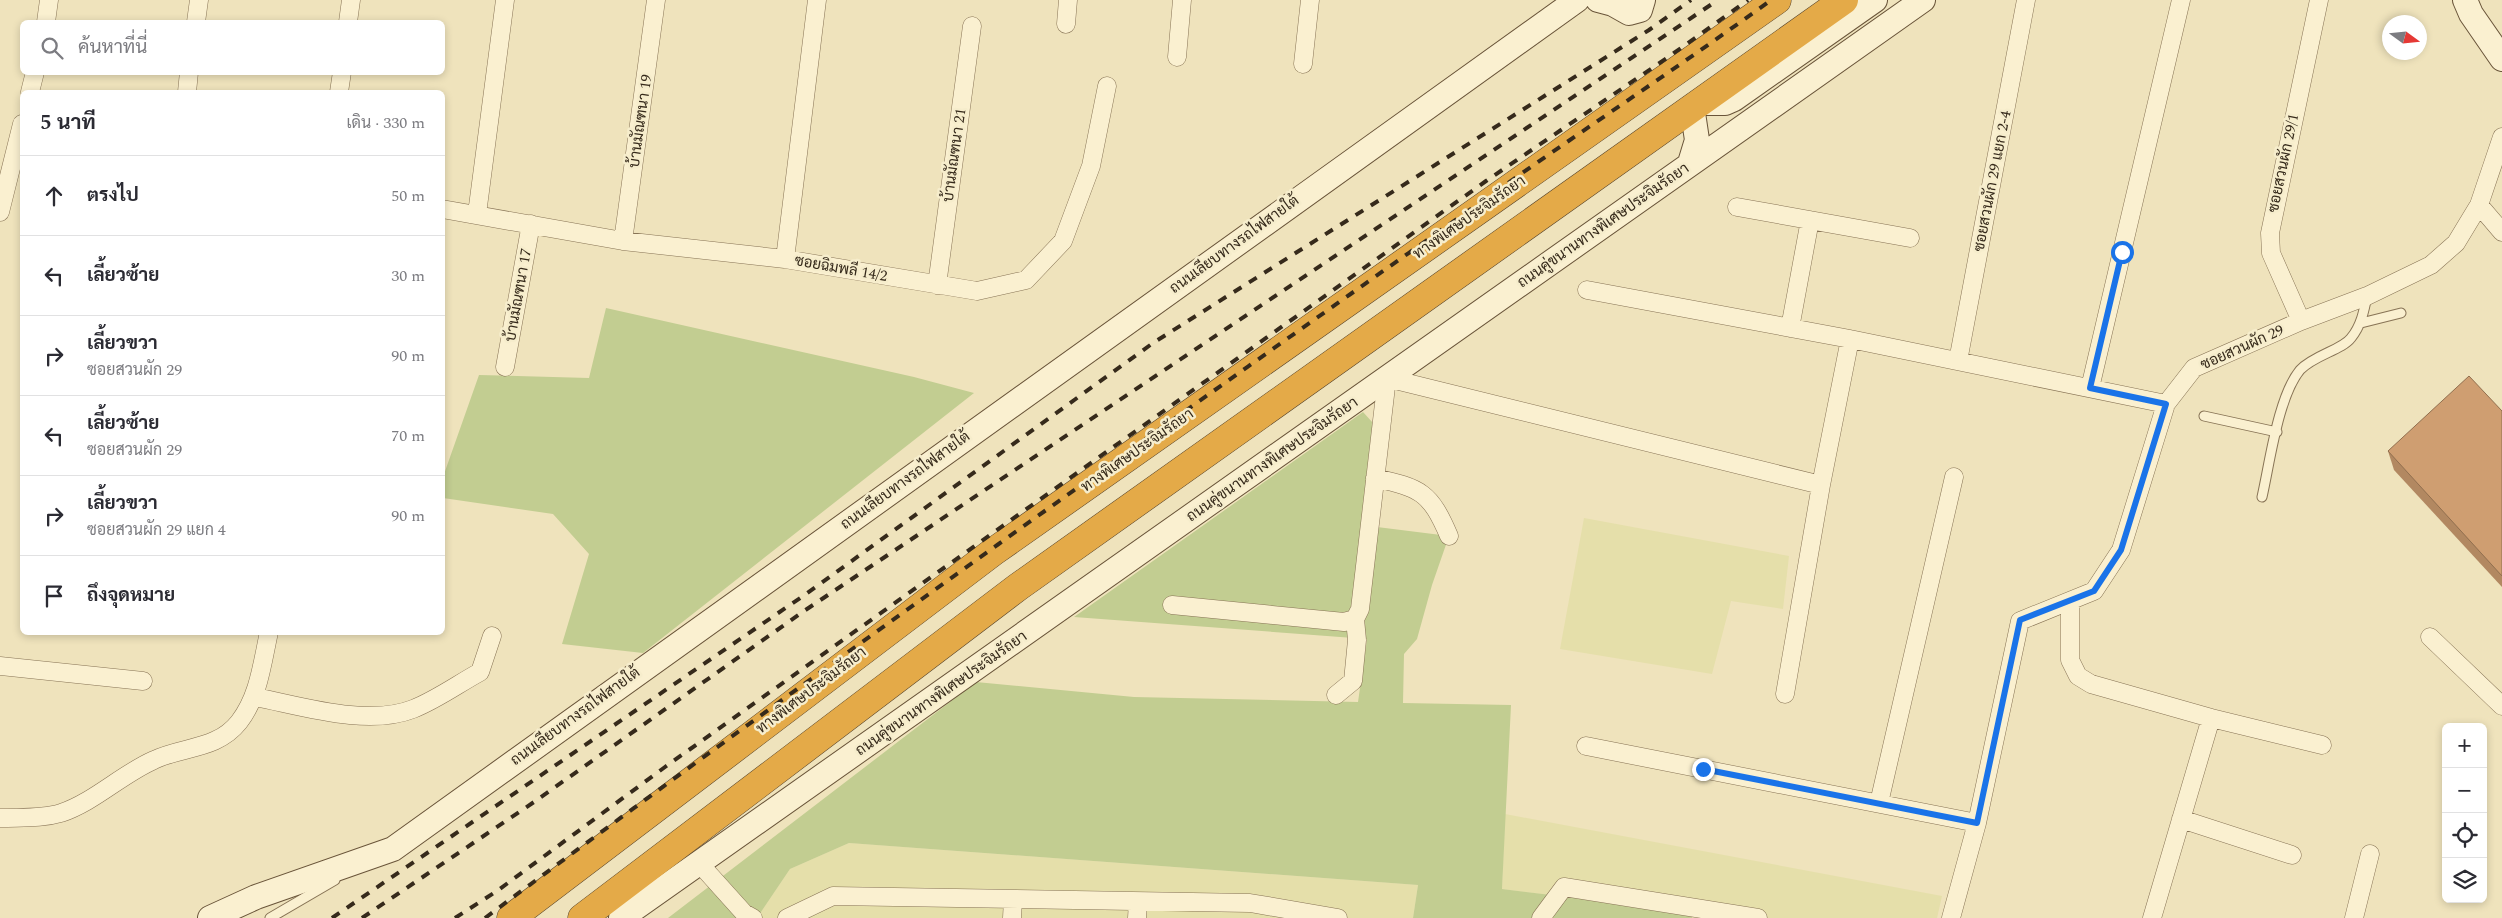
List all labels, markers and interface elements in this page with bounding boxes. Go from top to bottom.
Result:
north arrow [2382,15,2427,60]
search box [20,20,445,75]
text: ค้นหาที่นี่ [78,33,147,62]
icon: search [38,34,66,62]
street label: บ้านมัณฑนา 19 [623,73,658,169]
text: 5 นาที [40,107,96,139]
street label: บ้านมัณฑนา 21 [937,107,972,203]
street label: ซอยสวนผัก 29 แยก 2-4 [1968,108,2018,254]
text: เดิน · 330 m [347,111,425,135]
street label: ซอยสวนผัก 29/1 [2262,112,2305,215]
street label: ถนนคู่ขนานทางพิเศษประจิมรัถยา [1513,157,1694,294]
street label: ทางพิเศษประจิมรัถยา [1408,170,1530,265]
text: ตรงไป [87,181,139,210]
icon: ahead [40,182,68,210]
text: 50 m [391,184,425,208]
street label: ถนนเลียบทางรถไฟสายใต้ [1165,189,1305,299]
route start [2111,241,2134,264]
street label: บ้านมัณฑนา 17 [499,247,538,344]
street label: ซอยฉิมพลี 14/2 [793,249,889,288]
text: เลี้ยวซ้าย [87,261,159,290]
icon: left [40,262,68,290]
text: 30 m [391,264,425,288]
street label: ซอยสวนผัก 29 [2197,319,2288,376]
text: เลี้ยวขวา [87,329,158,358]
icon: right [40,342,68,370]
text: 90 m [391,344,425,368]
text: ซอยสวนผัก 29 [87,358,182,382]
street label: ถนนคู่ขนานทางพิเศษประจิมรัถยา [1182,391,1363,528]
street label: ทางพิเศษประจิมรัถยา [1076,403,1198,498]
text: เลี้ยวซ้าย [87,409,159,438]
icon: left [40,422,68,450]
text: 70 m [391,424,425,448]
street label: ถนนเลียบทางรถไฟสายใต้ [836,425,976,535]
text: ซอยสวนผัก 29 [87,438,182,462]
text: เลี้ยวขวา [87,489,158,518]
icon: right [40,502,68,530]
text: 90 m [391,504,425,528]
text: ซอยสวนผัก 29 แยก 4 [87,518,226,542]
text: ถึงจุดหมาย [87,581,175,610]
icon: arrive [40,582,68,610]
street label: ถนนคู่ขนานทางพิเศษประจิมรัถยา [851,625,1032,762]
street label: ทางพิเศษประจิมรัถยา [751,641,871,740]
street label: ถนนเลียบทางรถไฟสายใต้ [506,661,646,771]
map controls [2442,723,2487,903]
button: + [2442,723,2487,768]
route end [1692,758,1715,781]
button: − [2442,768,2487,813]
button: locate [2442,813,2487,858]
button: layers [2442,858,2487,903]

